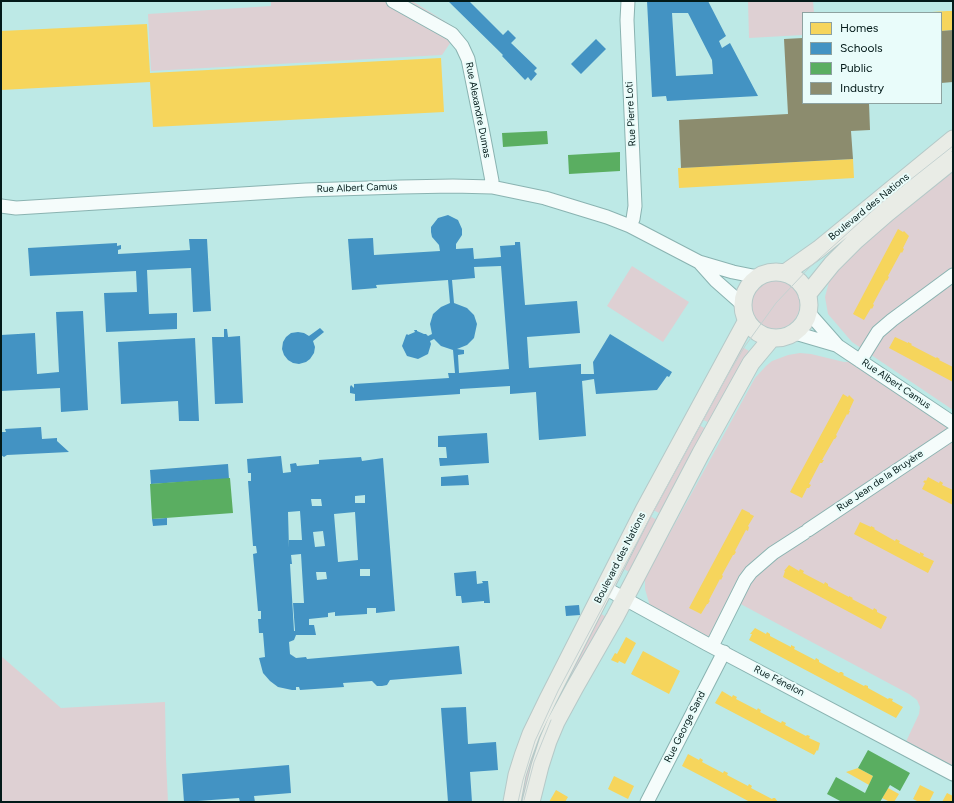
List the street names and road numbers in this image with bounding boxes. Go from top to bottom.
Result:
street label: Rue Alexandre Dumas [463,61,493,159]
street label: Rue Pierre Loti [623,81,639,147]
street label: Boulevard des Nations [826,171,912,243]
street label: Rue Albert Camus [316,181,398,195]
street label: Rue Albert Camus [859,356,933,412]
street label: Rue Jean de la Bruyère [835,448,925,514]
street label: Boulevard des Nations [592,511,648,605]
street label: Rue Fénelon [752,663,806,699]
street label: Rue George Sand [662,689,708,765]

